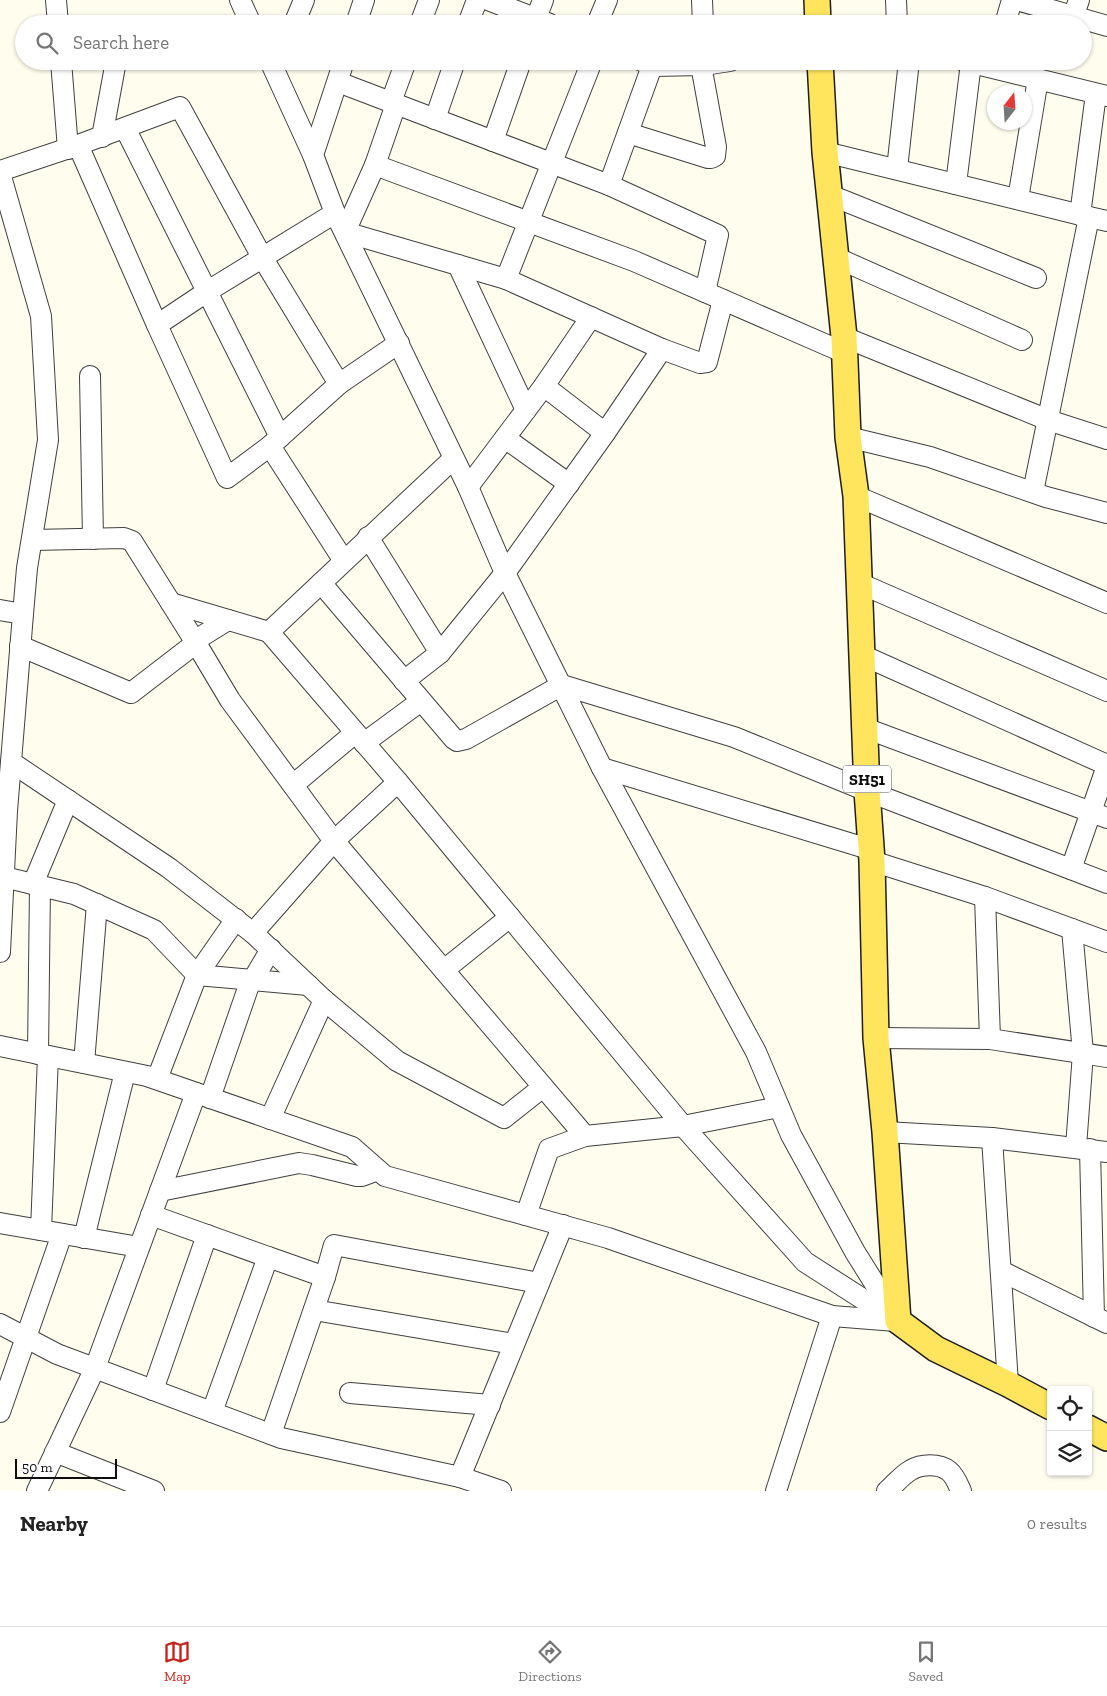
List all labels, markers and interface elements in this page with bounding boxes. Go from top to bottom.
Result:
search box [15,15,1092,70]
icon: search [33,29,61,57]
text: Search here [73,31,169,54]
north arrow [987,85,1032,130]
road number: SH51 [843,766,891,792]
map controls [1047,1386,1092,1476]
button: locate [1047,1386,1092,1431]
button: layers [1047,1431,1092,1476]
scale bar [15,1456,118,1479]
text: 50 m [22,1459,53,1476]
text: Nearby [20,1511,88,1536]
text: 0 results [1027,1514,1087,1533]
tab: Map [163,1638,191,1685]
tab: Directions [518,1638,582,1685]
tab: Saved [908,1638,944,1685]

